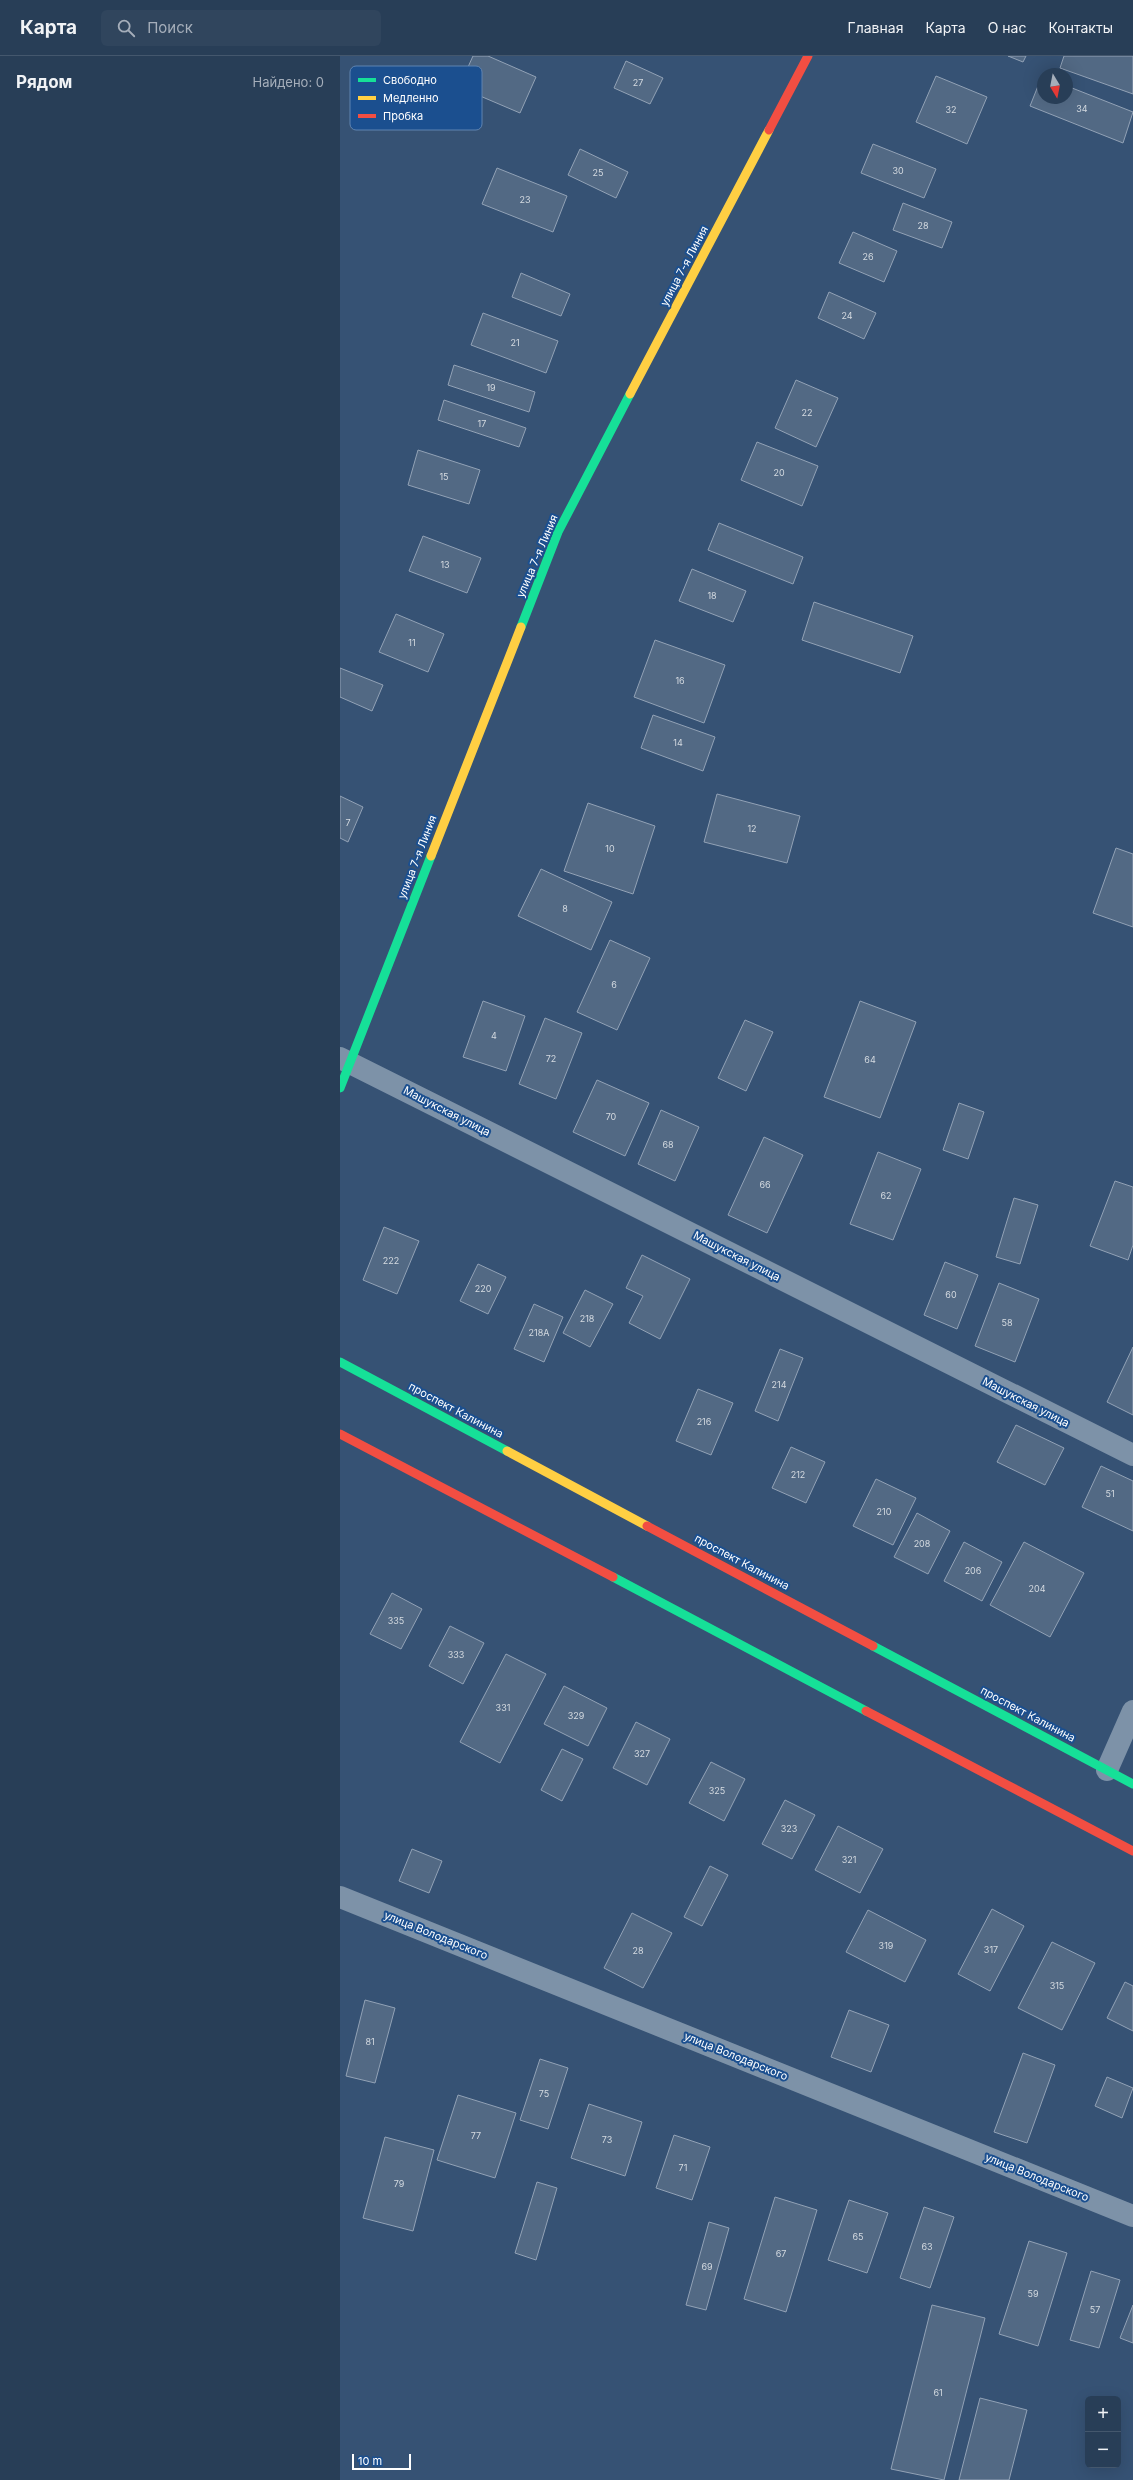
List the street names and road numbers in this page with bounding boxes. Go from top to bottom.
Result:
street label: улица 7-я Линия [657,224,711,308]
street label: улица 7-я Линия [513,512,561,600]
street label: улица 7-я Линия [395,813,439,901]
street label: Машукская улица [401,1083,493,1139]
street label: Машукская улица [691,1228,783,1284]
street label: Машукская улица [980,1374,1072,1430]
street label: проспект Калинина [406,1379,506,1441]
street label: проспект Калинина [692,1531,792,1593]
street label: проспект Калинина [978,1683,1078,1745]
street label: улица Володарского [382,1908,490,1962]
street label: улица Володарского [682,2029,790,2083]
street label: улица Володарского [983,2150,1091,2204]

